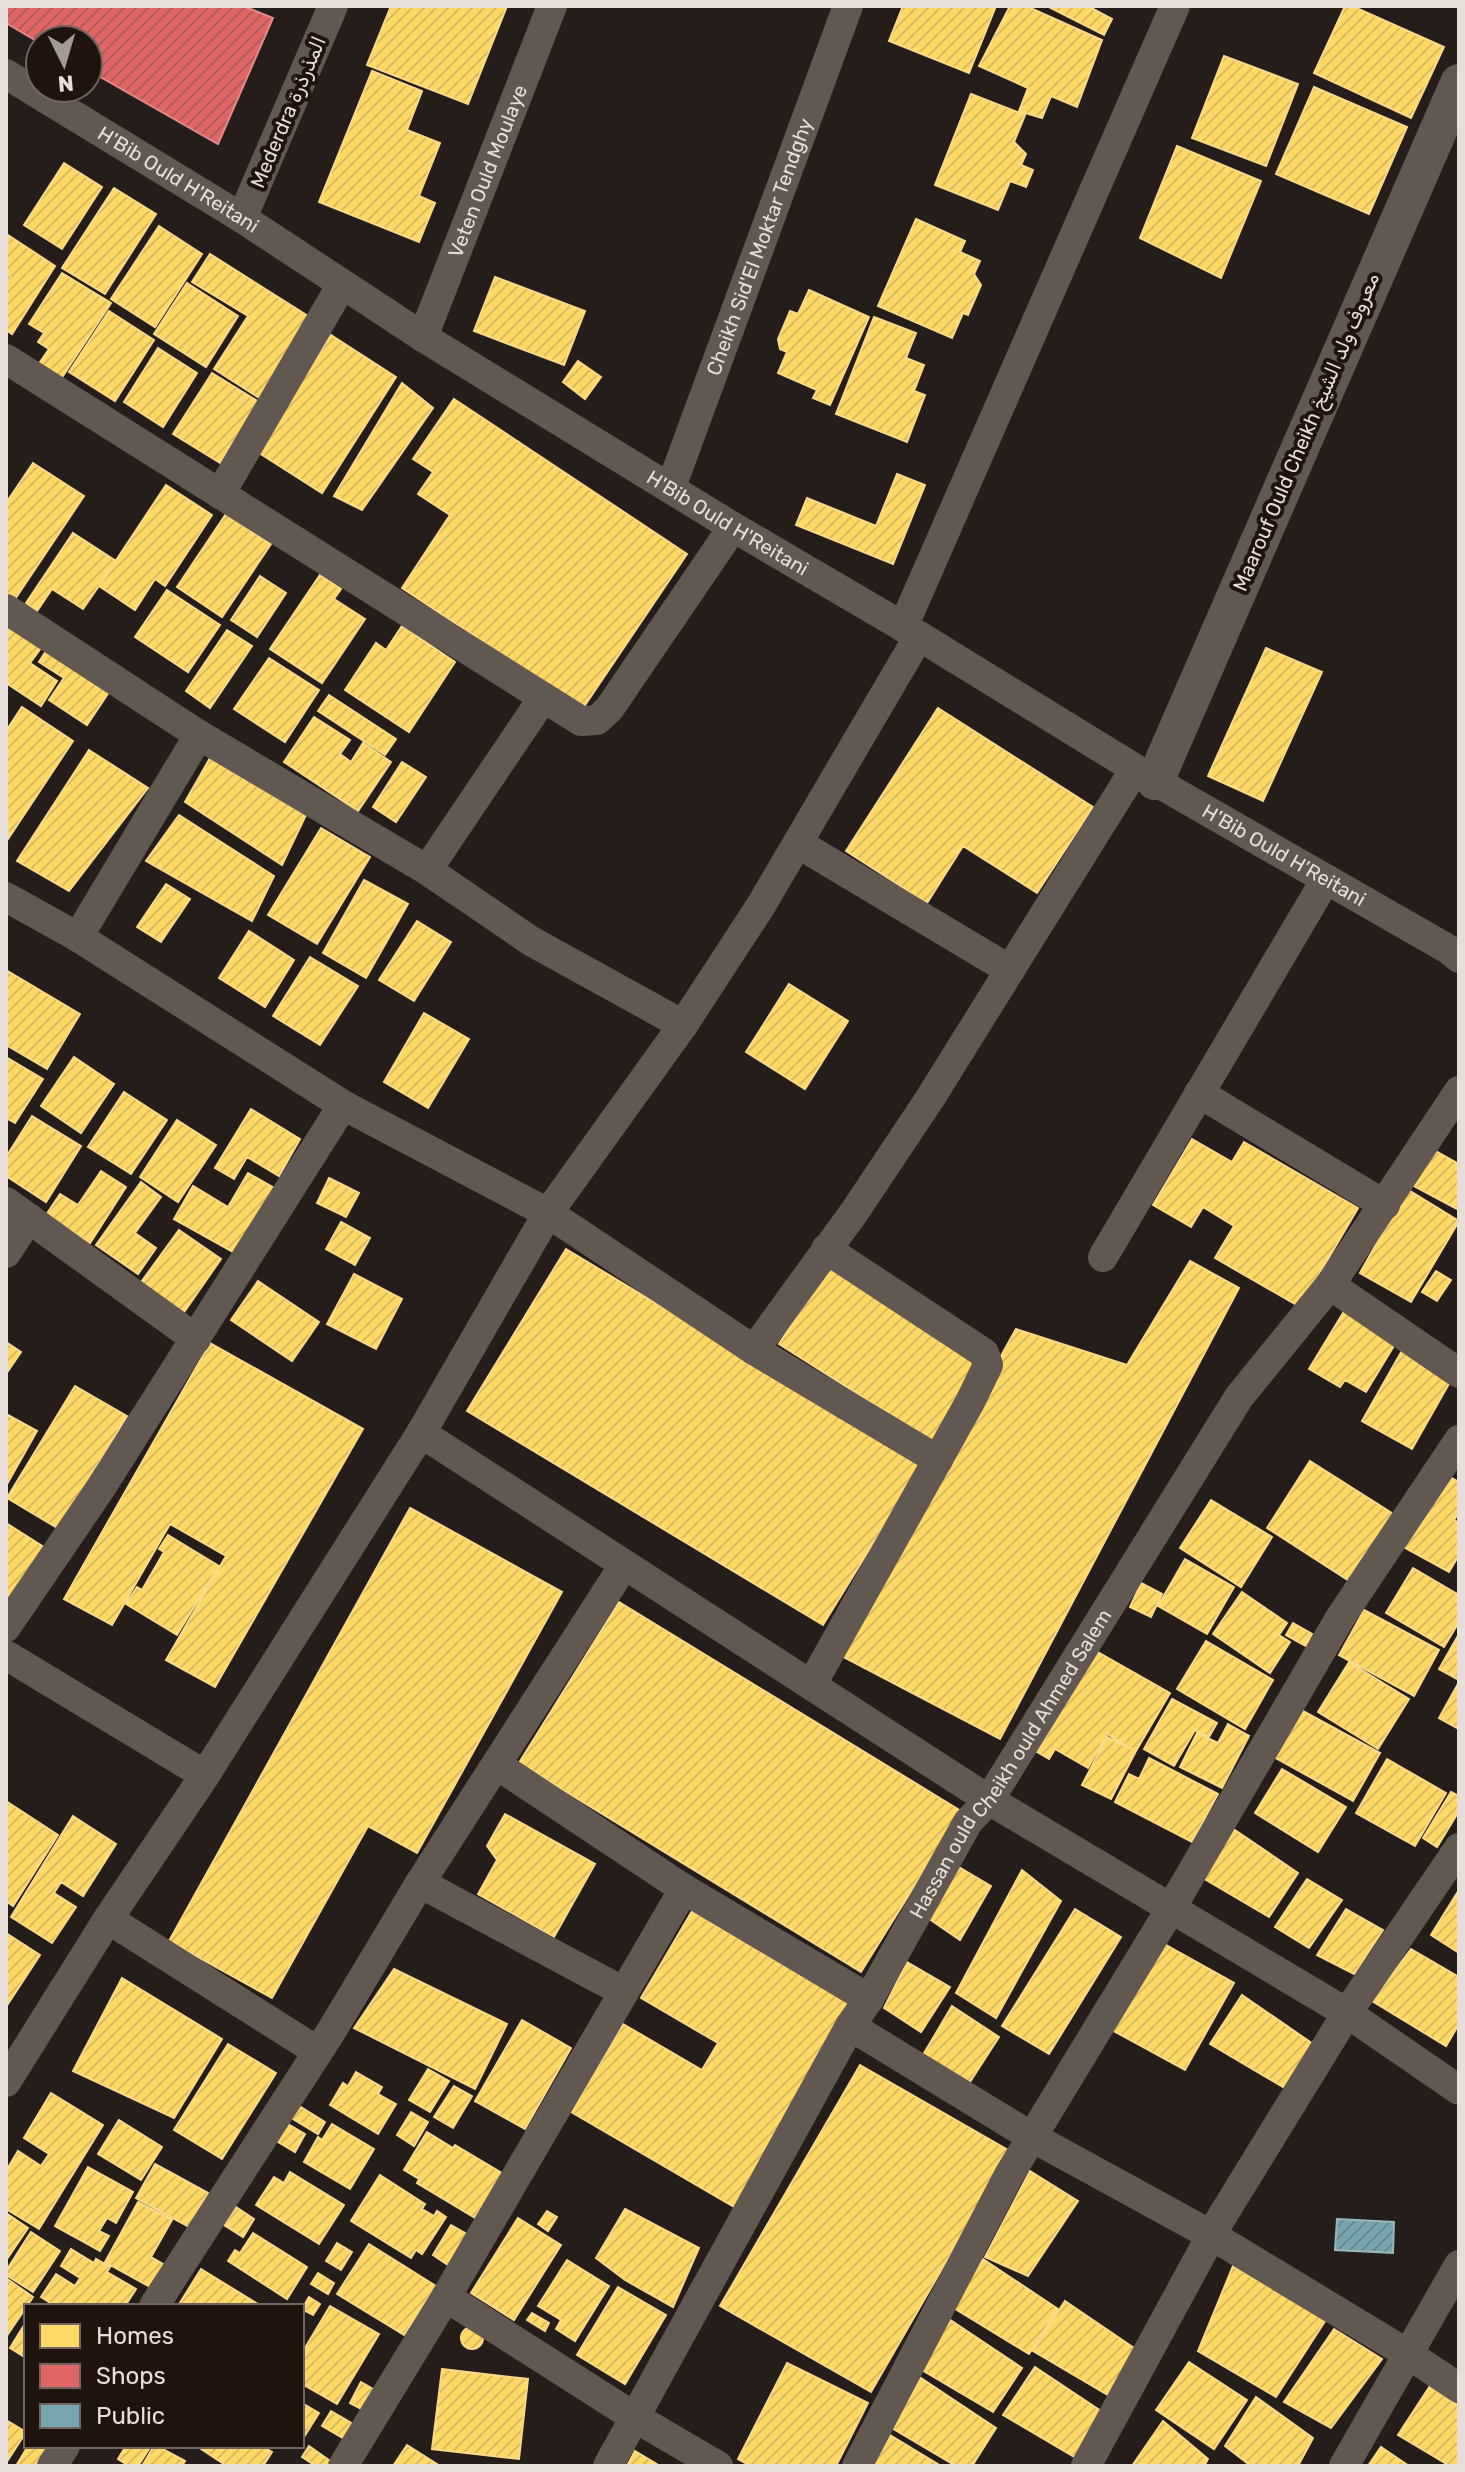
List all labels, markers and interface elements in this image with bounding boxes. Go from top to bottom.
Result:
north arrow [24,24,104,104]
street label: Mederdra المذرذرة [245,33,331,191]
text: N [57,69,75,98]
street label: Veten Ould Moulaye [443,81,532,261]
street label: Cheikh Sid'El Moktar Tendghy [701,115,818,379]
street label: H'Bib Ould H'Reitani [93,121,263,238]
street label: Maarouf Ould Cheikh معروف ولد الشيخ [1228,269,1386,596]
street label: H'Bib Ould H'Reitani [642,465,813,581]
street label: H'Bib Ould H'Reitani [1198,799,1370,911]
street label: Hassan ould Cheikh ould Ahmed Salem [904,1605,1116,1923]
legend [24,2304,304,2448]
text: Homes [96,2322,174,2350]
text: Shops [96,2362,166,2390]
text: Public [96,2402,165,2430]

